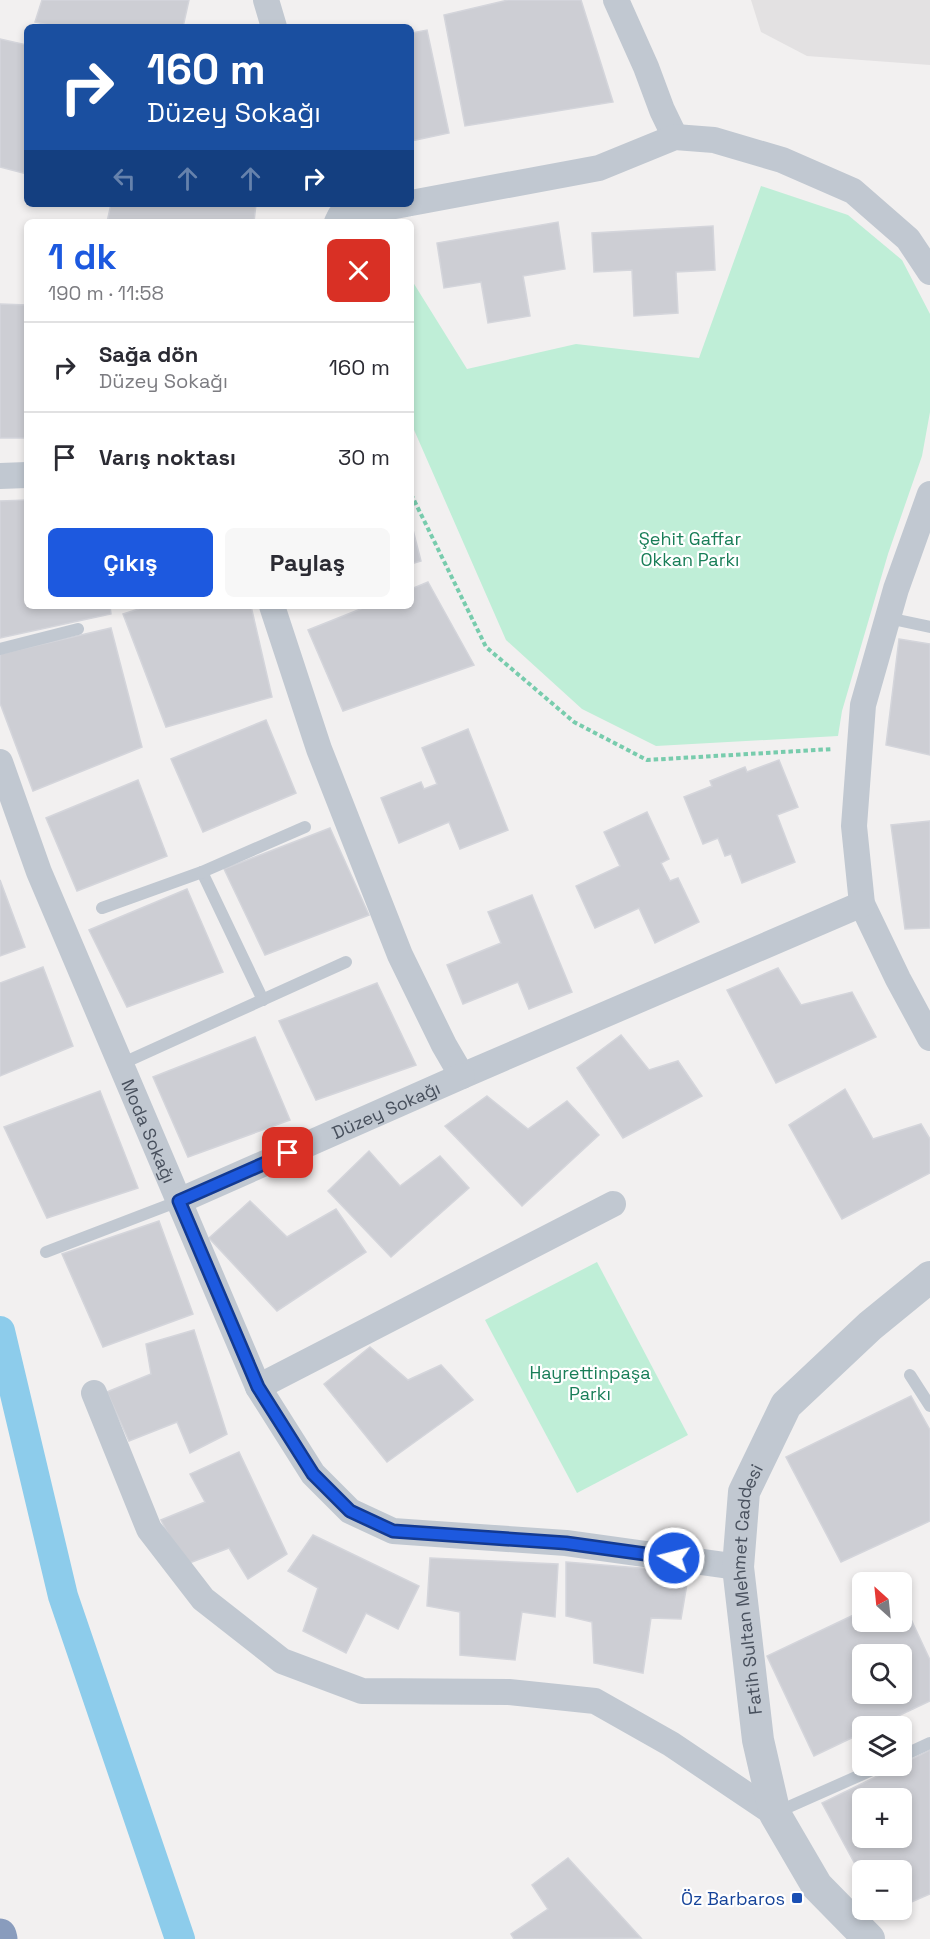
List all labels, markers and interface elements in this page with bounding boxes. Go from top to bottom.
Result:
text: 160 m [147,43,266,96]
icon: right [48,48,126,126]
text: Düzey Sokağı [147,95,321,130]
icon: left [108,162,141,195]
icon: ahead [171,162,204,195]
icon: ahead [234,162,267,195]
icon: right [297,162,330,195]
text: 1 dk [48,234,117,280]
button: close [327,239,390,302]
text: 190 m · 11:58 [48,280,164,306]
text: Sağa dön [99,340,198,368]
icon: right [48,351,81,384]
text: 160 m [329,353,390,381]
text: Düzey Sokağı [99,368,228,394]
icon: arrive [48,441,81,474]
text: Varış noktası [99,443,236,471]
text: 30 m [338,443,390,471]
park label: Şehit Gaffar Okkan Parkı [639,527,741,571]
button: Çıkış [48,528,213,597]
button: Paylaş [225,528,390,597]
street label: Moda Sokağı [117,1075,181,1186]
street label: Düzey Sokağı [328,1076,443,1144]
pin [262,1127,313,1178]
icon: arrive [271,1136,304,1169]
park label: Hayrettinpaşa Parkı [529,1361,651,1405]
street label: Fatih Sultan Mehmet Caddesi [726,1460,767,1716]
position arrow [642,1526,706,1590]
north arrow [852,1572,912,1632]
map controls [852,1572,912,1920]
button: search [852,1644,912,1704]
button: layers [852,1716,912,1776]
button: + [852,1788,912,1848]
button: − [852,1860,912,1920]
place label: Öz Barbaros [681,1887,785,1910]
marker: Öz Barbaros [790,1891,804,1905]

